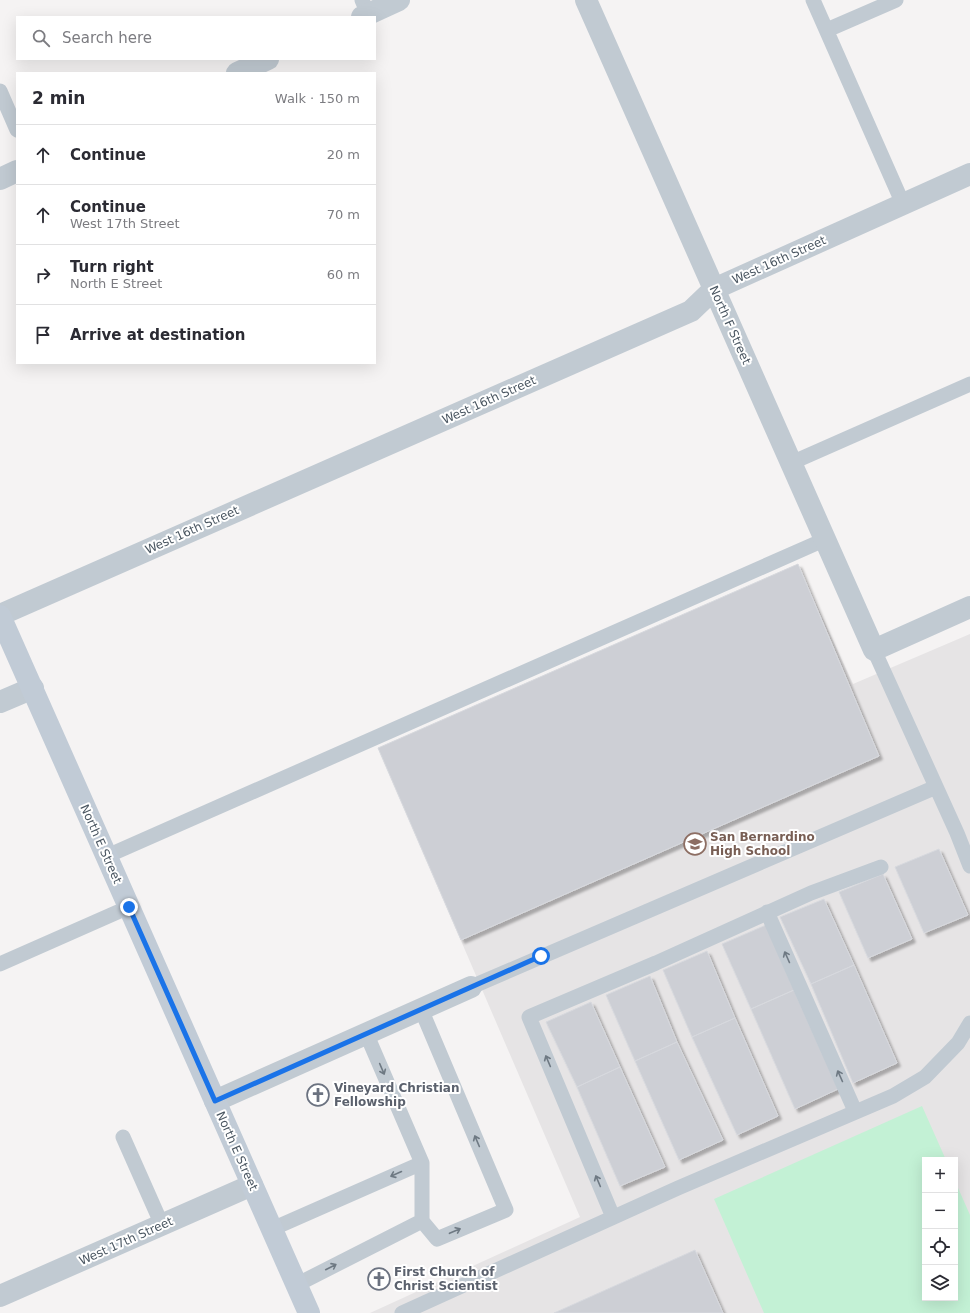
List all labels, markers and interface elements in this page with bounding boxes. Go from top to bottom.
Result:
search box [16,16,376,60]
icon: search [30,27,52,49]
text: Search here [62,29,152,47]
text: 2 min [32,88,85,108]
text: Walk · 150 m [275,91,360,106]
icon: ahead [32,144,54,166]
text: Continue [70,146,146,164]
text: 20 m [327,147,360,162]
text: Continue [70,198,146,216]
icon: ahead [32,204,54,226]
text: 70 m [327,207,360,222]
text: West 17th Street [70,216,180,231]
street label: West 16th Street [730,233,828,287]
text: Turn right [70,258,154,276]
icon: right [32,264,54,286]
text: 60 m [327,267,360,282]
text: North E Street [70,276,162,291]
street label: North F Street [706,284,754,367]
icon: arrive [32,324,54,346]
text: Arrive at destination [70,326,245,344]
street label: West 16th Street [440,373,538,427]
street label: West 16th Street [143,503,241,557]
street label: North E Street [77,802,125,886]
place label: San Bernardino High School [710,830,815,858]
school or university icon: San Bernardino High School [682,831,708,857]
route end [120,898,138,916]
route start [532,947,550,965]
one-way arrow [783,951,790,963]
one-way arrow [543,1056,551,1068]
one-way arrow [378,1062,386,1074]
one-way arrow [835,1070,843,1082]
place label: Vineyard Christian Fellowship [334,1081,460,1109]
church icon: Vineyard Christian Fellowship [305,1082,331,1108]
street label: North E Street [213,1109,261,1193]
one-way arrow [473,1136,480,1148]
map controls [922,1157,958,1301]
button: + [922,1157,958,1193]
one-way arrow [391,1171,403,1178]
one-way arrow [594,1176,602,1188]
button: − [922,1193,958,1229]
street label: West 17th Street [77,1214,175,1268]
one-way arrow [448,1227,460,1235]
button: locate [922,1229,958,1265]
one-way arrow [325,1263,337,1270]
place label: First Church of Christ Scientist [394,1265,498,1293]
button: layers [922,1265,958,1301]
church icon: First Church of Christ Scientist [366,1266,392,1292]

